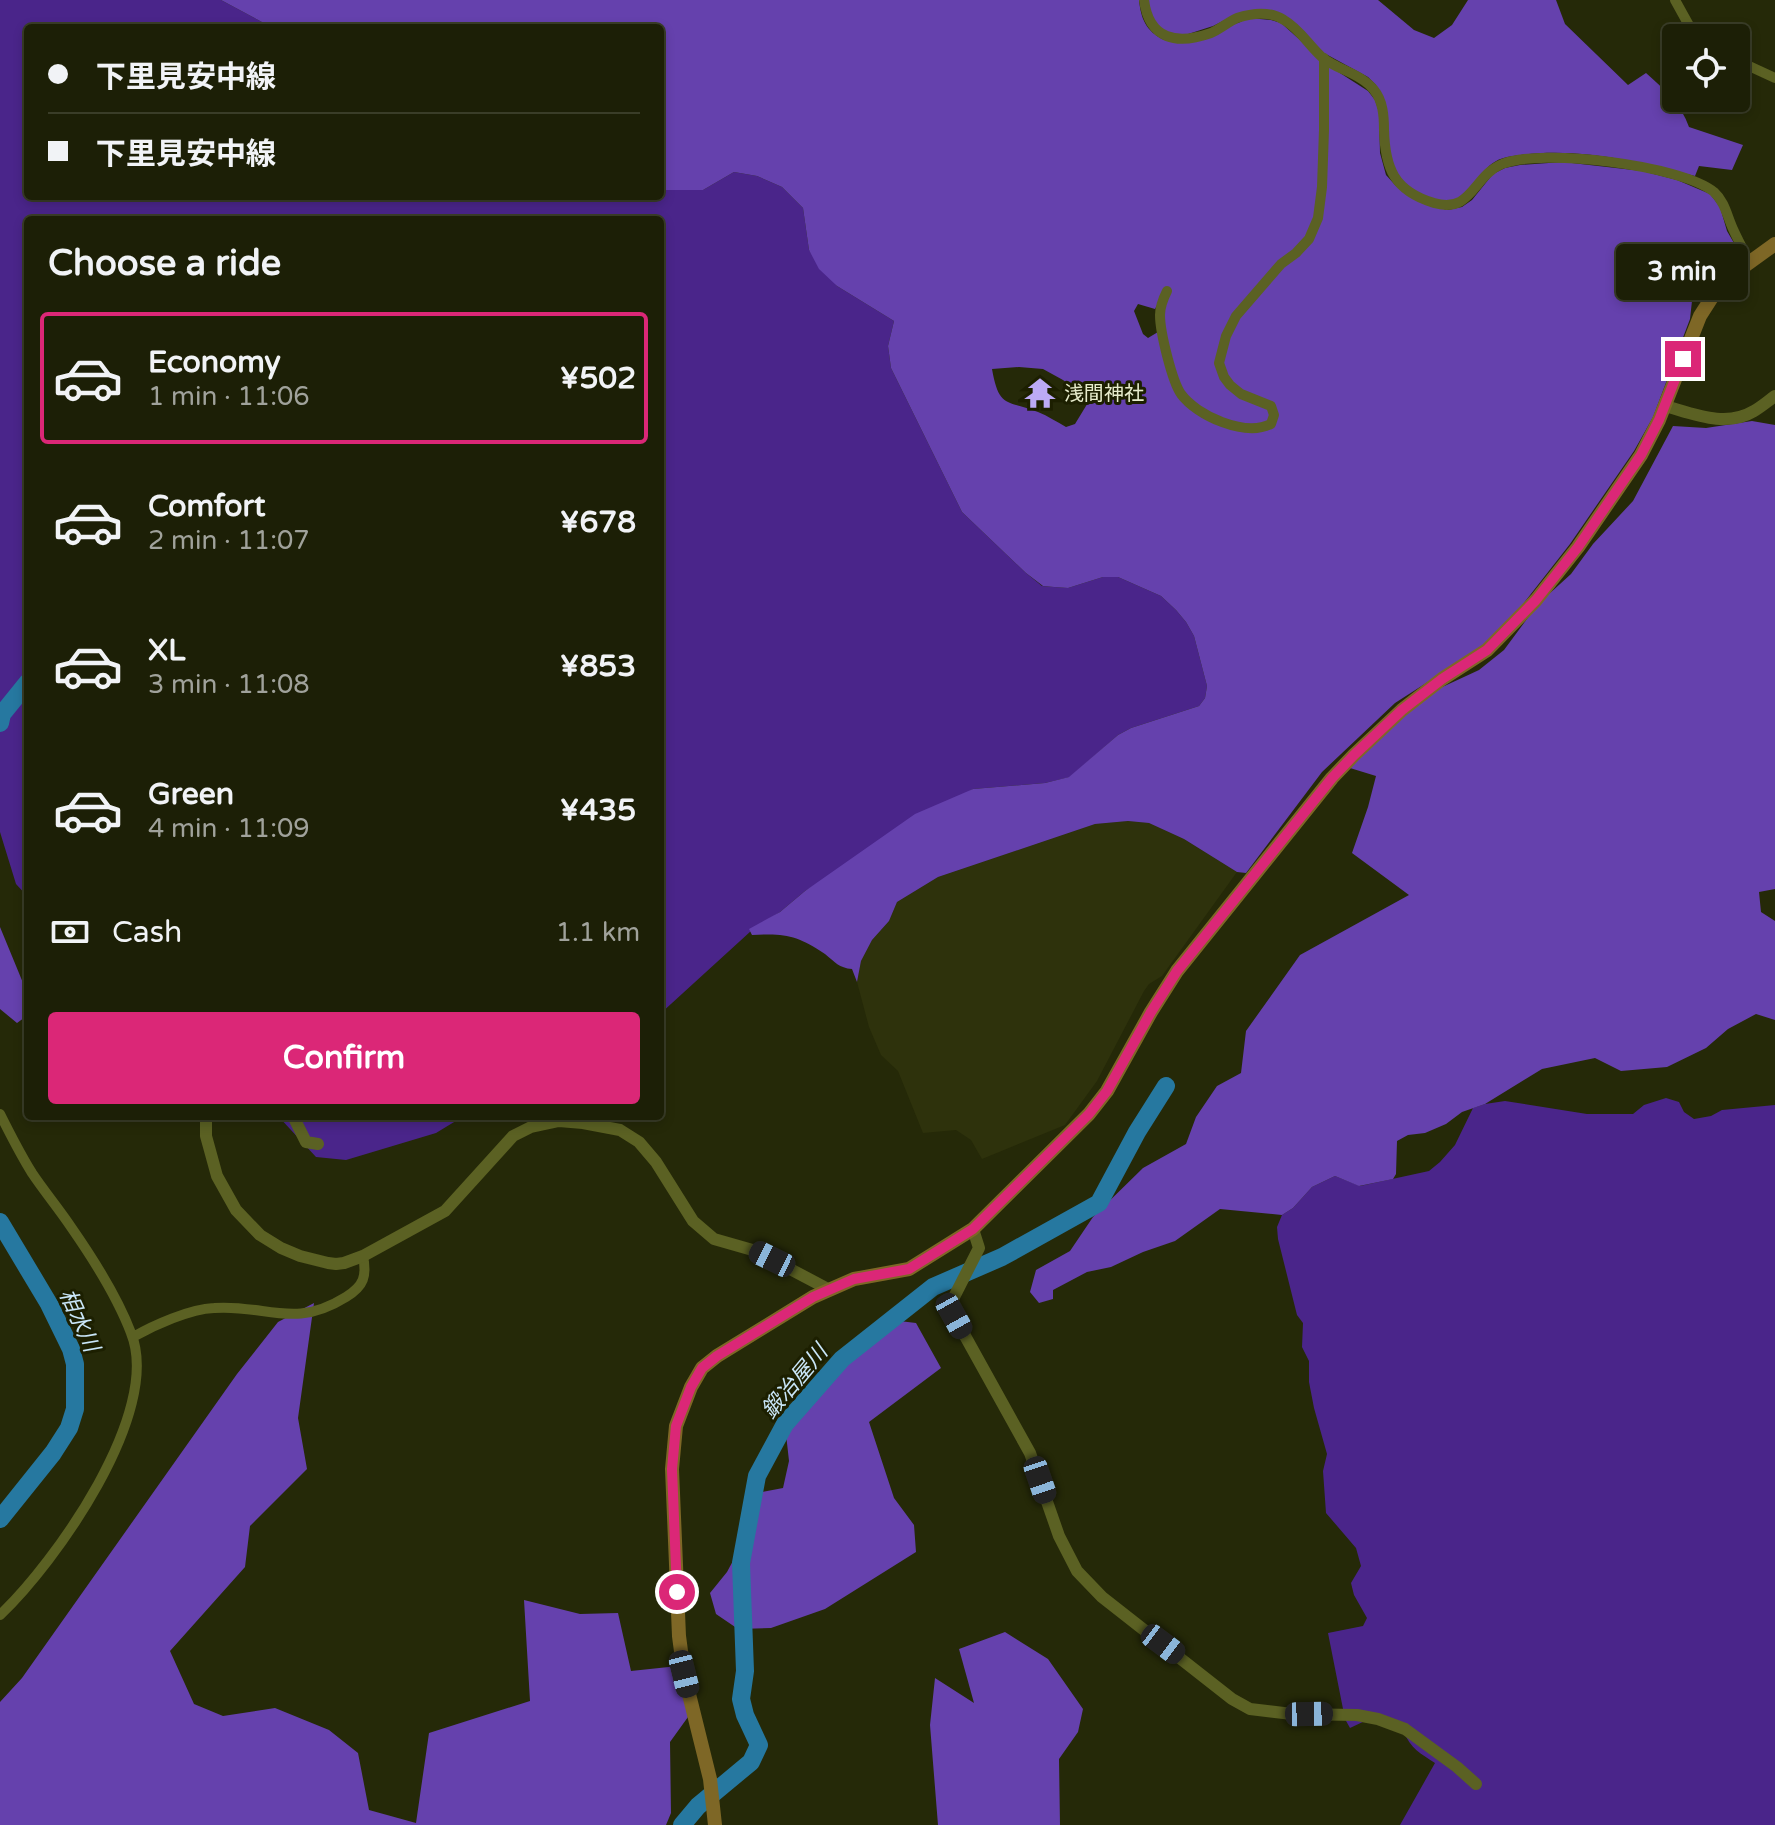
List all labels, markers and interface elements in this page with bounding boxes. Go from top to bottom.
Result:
map controls [1662,24,1750,112]
button: locate [1662,24,1750,112]
text: 下里見安中線 [96,59,276,96]
text: 下里見安中線 [96,136,276,173]
text: Choose a ride [48,242,281,285]
callout: 3 min [1617,243,1749,299]
text: 3 min [1647,256,1717,287]
route end [1665,341,1701,377]
icon: car [52,342,124,414]
text: Economy [148,344,281,381]
text: ¥502 [560,360,636,397]
temple icon: 浅間神社 [1023,376,1057,410]
text: 1 min · 11:06 [148,381,310,412]
place label: 浅間神社 [1064,382,1144,406]
icon: car [52,486,124,558]
text: Comfort [148,488,266,525]
text: ¥678 [560,504,636,541]
text: 2 min · 11:07 [148,525,310,556]
icon: car [52,630,124,702]
text: XL [148,632,185,669]
text: ¥853 [560,648,636,685]
text: 3 min · 11:08 [148,669,310,700]
icon: car [52,774,124,846]
text: Green [148,776,234,813]
text: ¥435 [560,792,636,829]
text: 4 min · 11:09 [148,813,310,844]
icon: cash [48,910,92,954]
text: Cash [112,914,182,951]
text: 1.1 km [556,917,640,948]
button: Confirm [48,1012,640,1104]
car [745,1238,799,1280]
water label: 相水川 [54,1285,105,1358]
car [932,1289,976,1343]
water label: 鍛冶屋川 [757,1338,834,1424]
car [1021,1453,1059,1507]
route start [659,1574,695,1610]
car [1137,1620,1189,1668]
car [667,1648,701,1700]
car [1285,1702,1333,1726]

